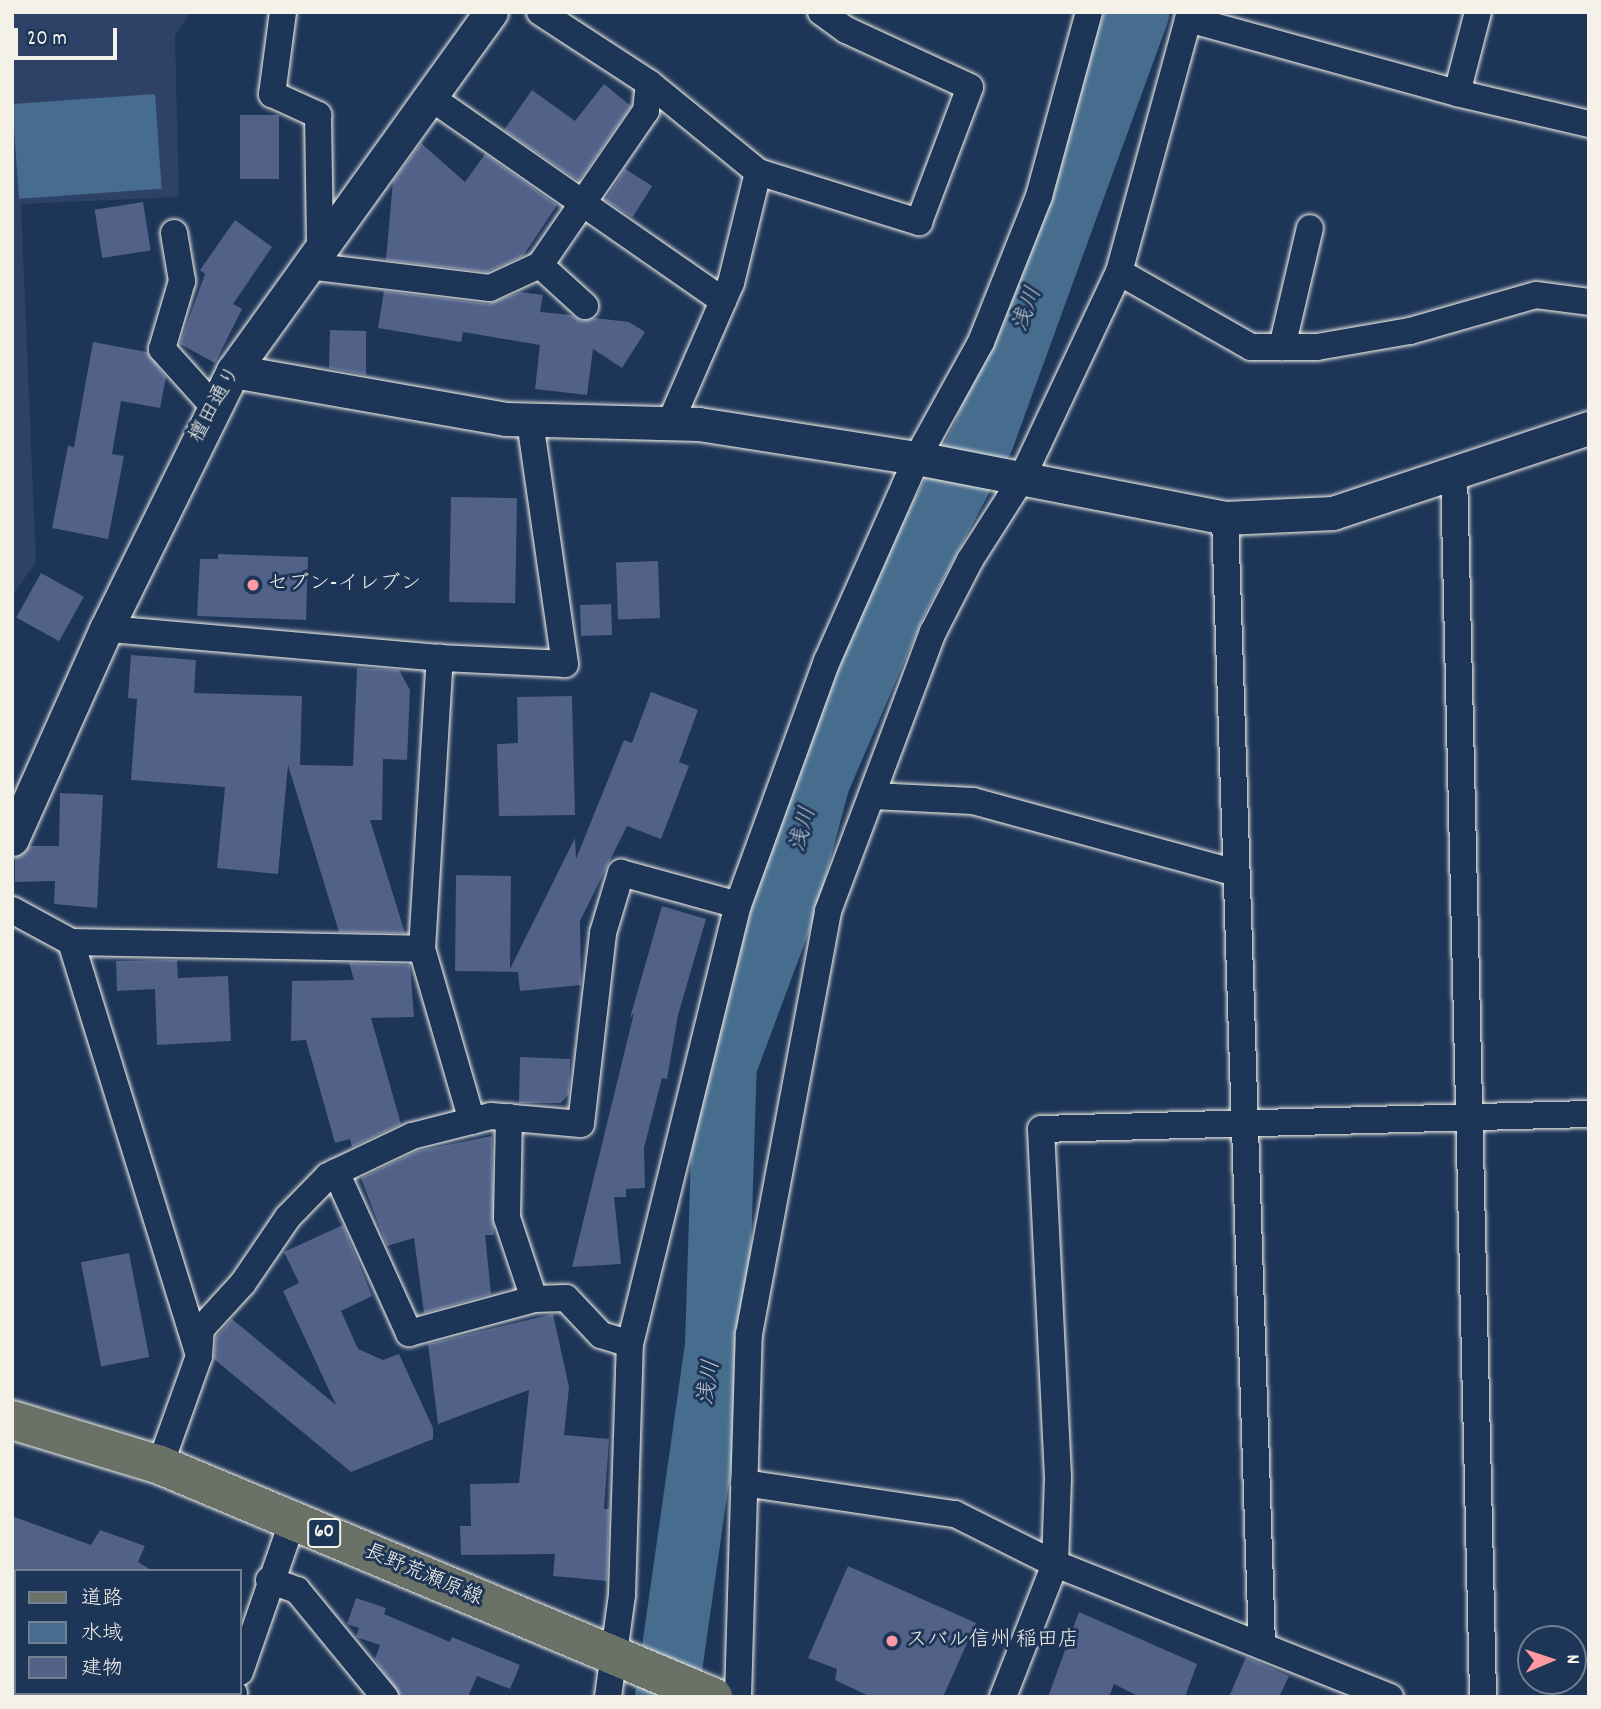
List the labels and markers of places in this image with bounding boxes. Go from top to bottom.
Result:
place label: セブン-イレブン [267,572,421,598]
marker: セブン-イレブン [245,577,261,593]
place label: スバル信州 稲田店 [906,1628,1079,1654]
marker: スバル信州 稲田店 [884,1633,900,1649]

